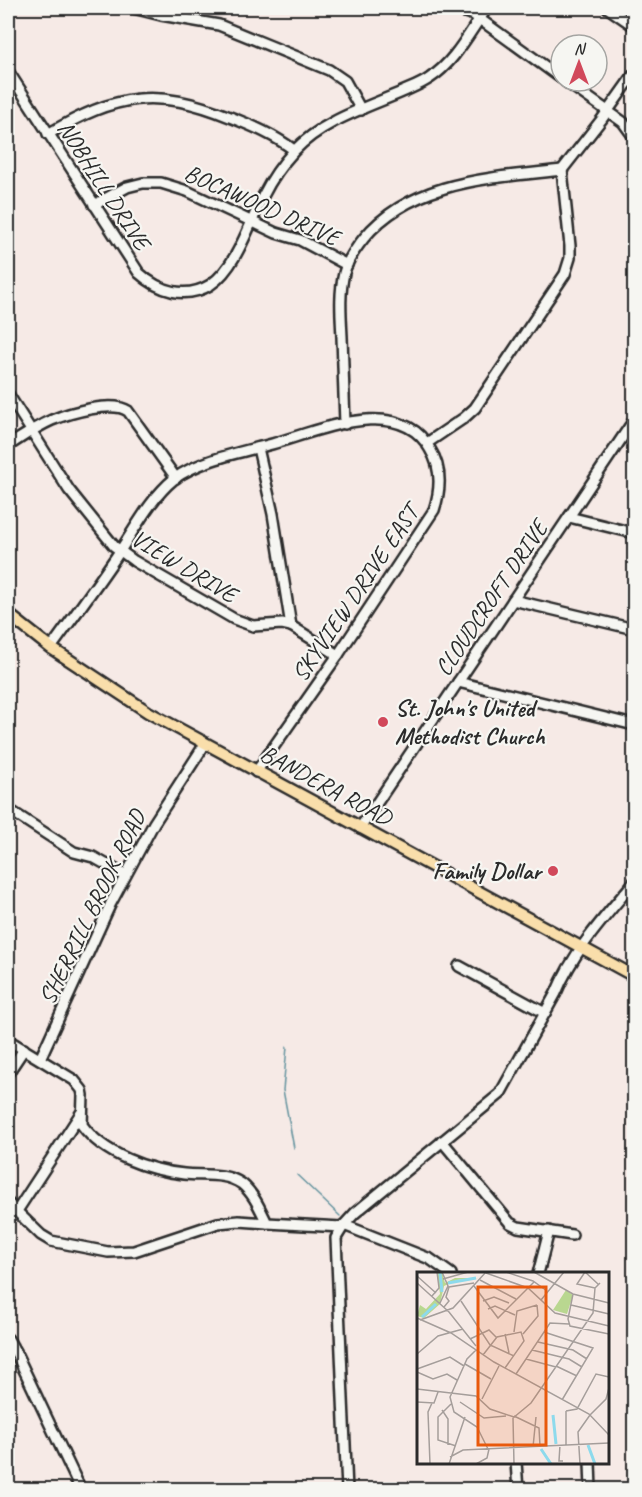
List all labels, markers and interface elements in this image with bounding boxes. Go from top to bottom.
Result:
north arrow [549,33,609,93]
text: N [574,39,587,59]
street label: NOBHILL DRIVE [51,115,159,258]
street label: BOCAWOOD DRIVE [180,157,347,254]
street label: SKYVIEW DRIVE EAST [285,495,428,687]
street label: CLOUDCROFT DRIVE [428,512,556,681]
street label: VIEW DRIVE [126,523,245,611]
place label: St. John's United Methodist Church [395,693,545,751]
marker: St. John's United Methodist Church [376,715,390,729]
street label: BANDERA ROAD [255,738,399,833]
street label: SHERRILL BROOK ROAD [32,803,153,1009]
place label: Family Dollar [433,856,543,886]
marker: Family Dollar [546,864,560,878]
inset map [417,1272,609,1464]

